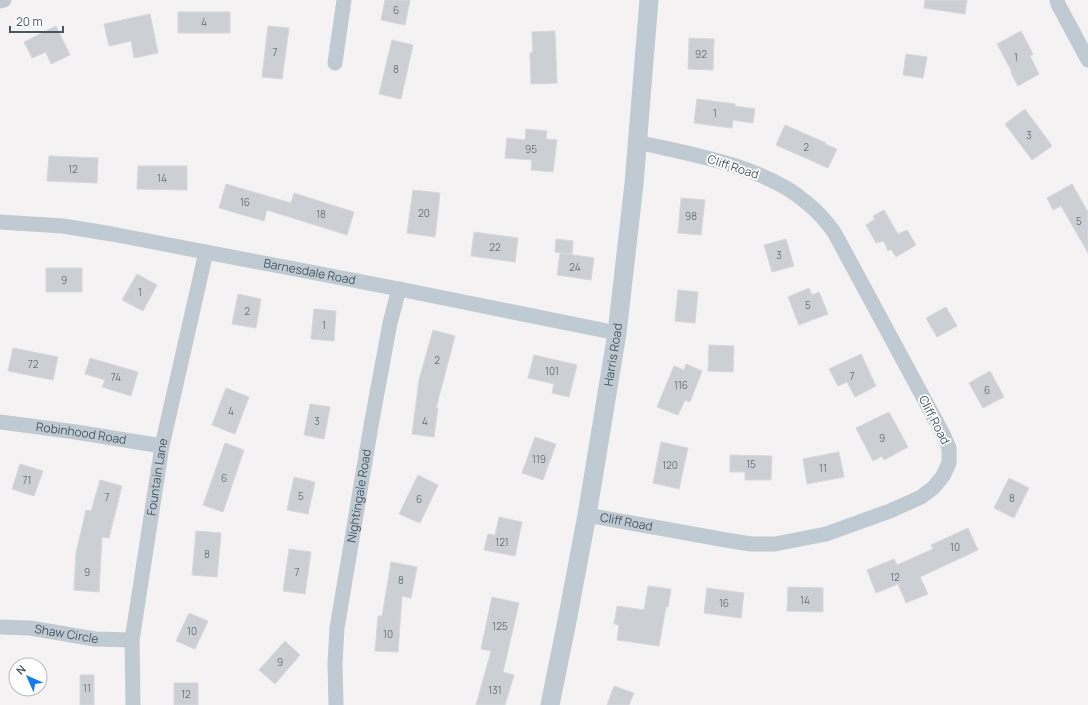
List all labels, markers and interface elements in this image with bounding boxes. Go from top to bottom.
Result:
house number: 6 [393,3,399,17]
scale bar [10,8,63,34]
text: 20 m [16,13,43,30]
house number: 4 [201,15,207,29]
house number: 7 [272,45,278,59]
house number: 92 [695,47,707,61]
house number: 1 [1014,50,1018,64]
house number: 8 [393,62,399,76]
house number: 1 [713,106,717,120]
house number: 3 [1026,128,1032,142]
house number: 2 [803,140,809,154]
house number: 95 [525,142,537,156]
street label: Cliff Road [705,150,761,183]
house number: 12 [68,162,78,176]
house number: 14 [157,171,167,185]
house number: 16 [240,195,250,209]
house number: 20 [418,206,430,220]
house number: 18 [316,207,326,221]
house number: 98 [685,209,697,223]
house number: 5 [1076,214,1082,228]
house number: 22 [489,240,501,254]
house number: 3 [776,248,782,262]
street label: Barnesdale Road [262,254,357,289]
house number: 24 [569,260,581,274]
house number: 9 [61,273,67,287]
house number: 1 [138,285,142,299]
house number: 5 [805,298,811,312]
house number: 2 [244,304,250,318]
house number: 1 [322,318,326,332]
street label: Harris Road [599,322,626,387]
house number: 2 [434,353,440,367]
house number: 72 [28,357,39,371]
house number: 101 [545,364,559,378]
house number: 7 [849,369,855,383]
house number: 74 [111,370,121,384]
house number: 116 [674,378,688,392]
house number: 6 [984,383,990,397]
street label: Cliff Road [915,392,954,447]
house number: 4 [228,404,234,418]
house number: 3 [314,414,320,428]
house number: 4 [422,414,428,428]
street label: Robinhood Road [35,418,128,448]
house number: 9 [879,431,885,445]
street label: Fountain Lane [142,436,172,517]
street label: Nightingale Road [343,448,375,544]
house number: 119 [532,452,546,466]
house number: 15 [746,457,756,471]
house number: 120 [662,458,678,472]
house number: 11 [819,461,827,475]
house number: 6 [221,471,227,485]
house number: 71 [23,473,31,487]
house number: 5 [298,489,304,503]
house number: 7 [104,490,110,504]
house number: 8 [1009,491,1015,505]
house number: 6 [416,492,422,506]
street label: Cliff Road [599,509,654,535]
house number: 121 [495,535,509,549]
house number: 10 [950,540,960,554]
house number: 8 [204,547,210,561]
house number: 9 [84,565,90,579]
house number: 7 [294,565,300,579]
house number: 12 [890,570,900,584]
house number: 8 [398,573,404,587]
house number: 14 [800,593,810,607]
house number: 16 [719,596,729,610]
house number: 125 [492,619,508,633]
street label: Shaw Circle [33,620,100,647]
house number: 10 [187,624,197,638]
house number: 10 [383,627,393,641]
house number: 9 [277,655,283,669]
north arrow [8,657,48,697]
text: N [12,661,29,678]
house number: 11 [83,681,91,695]
house number: 131 [488,683,502,697]
house number: 12 [181,687,191,701]

